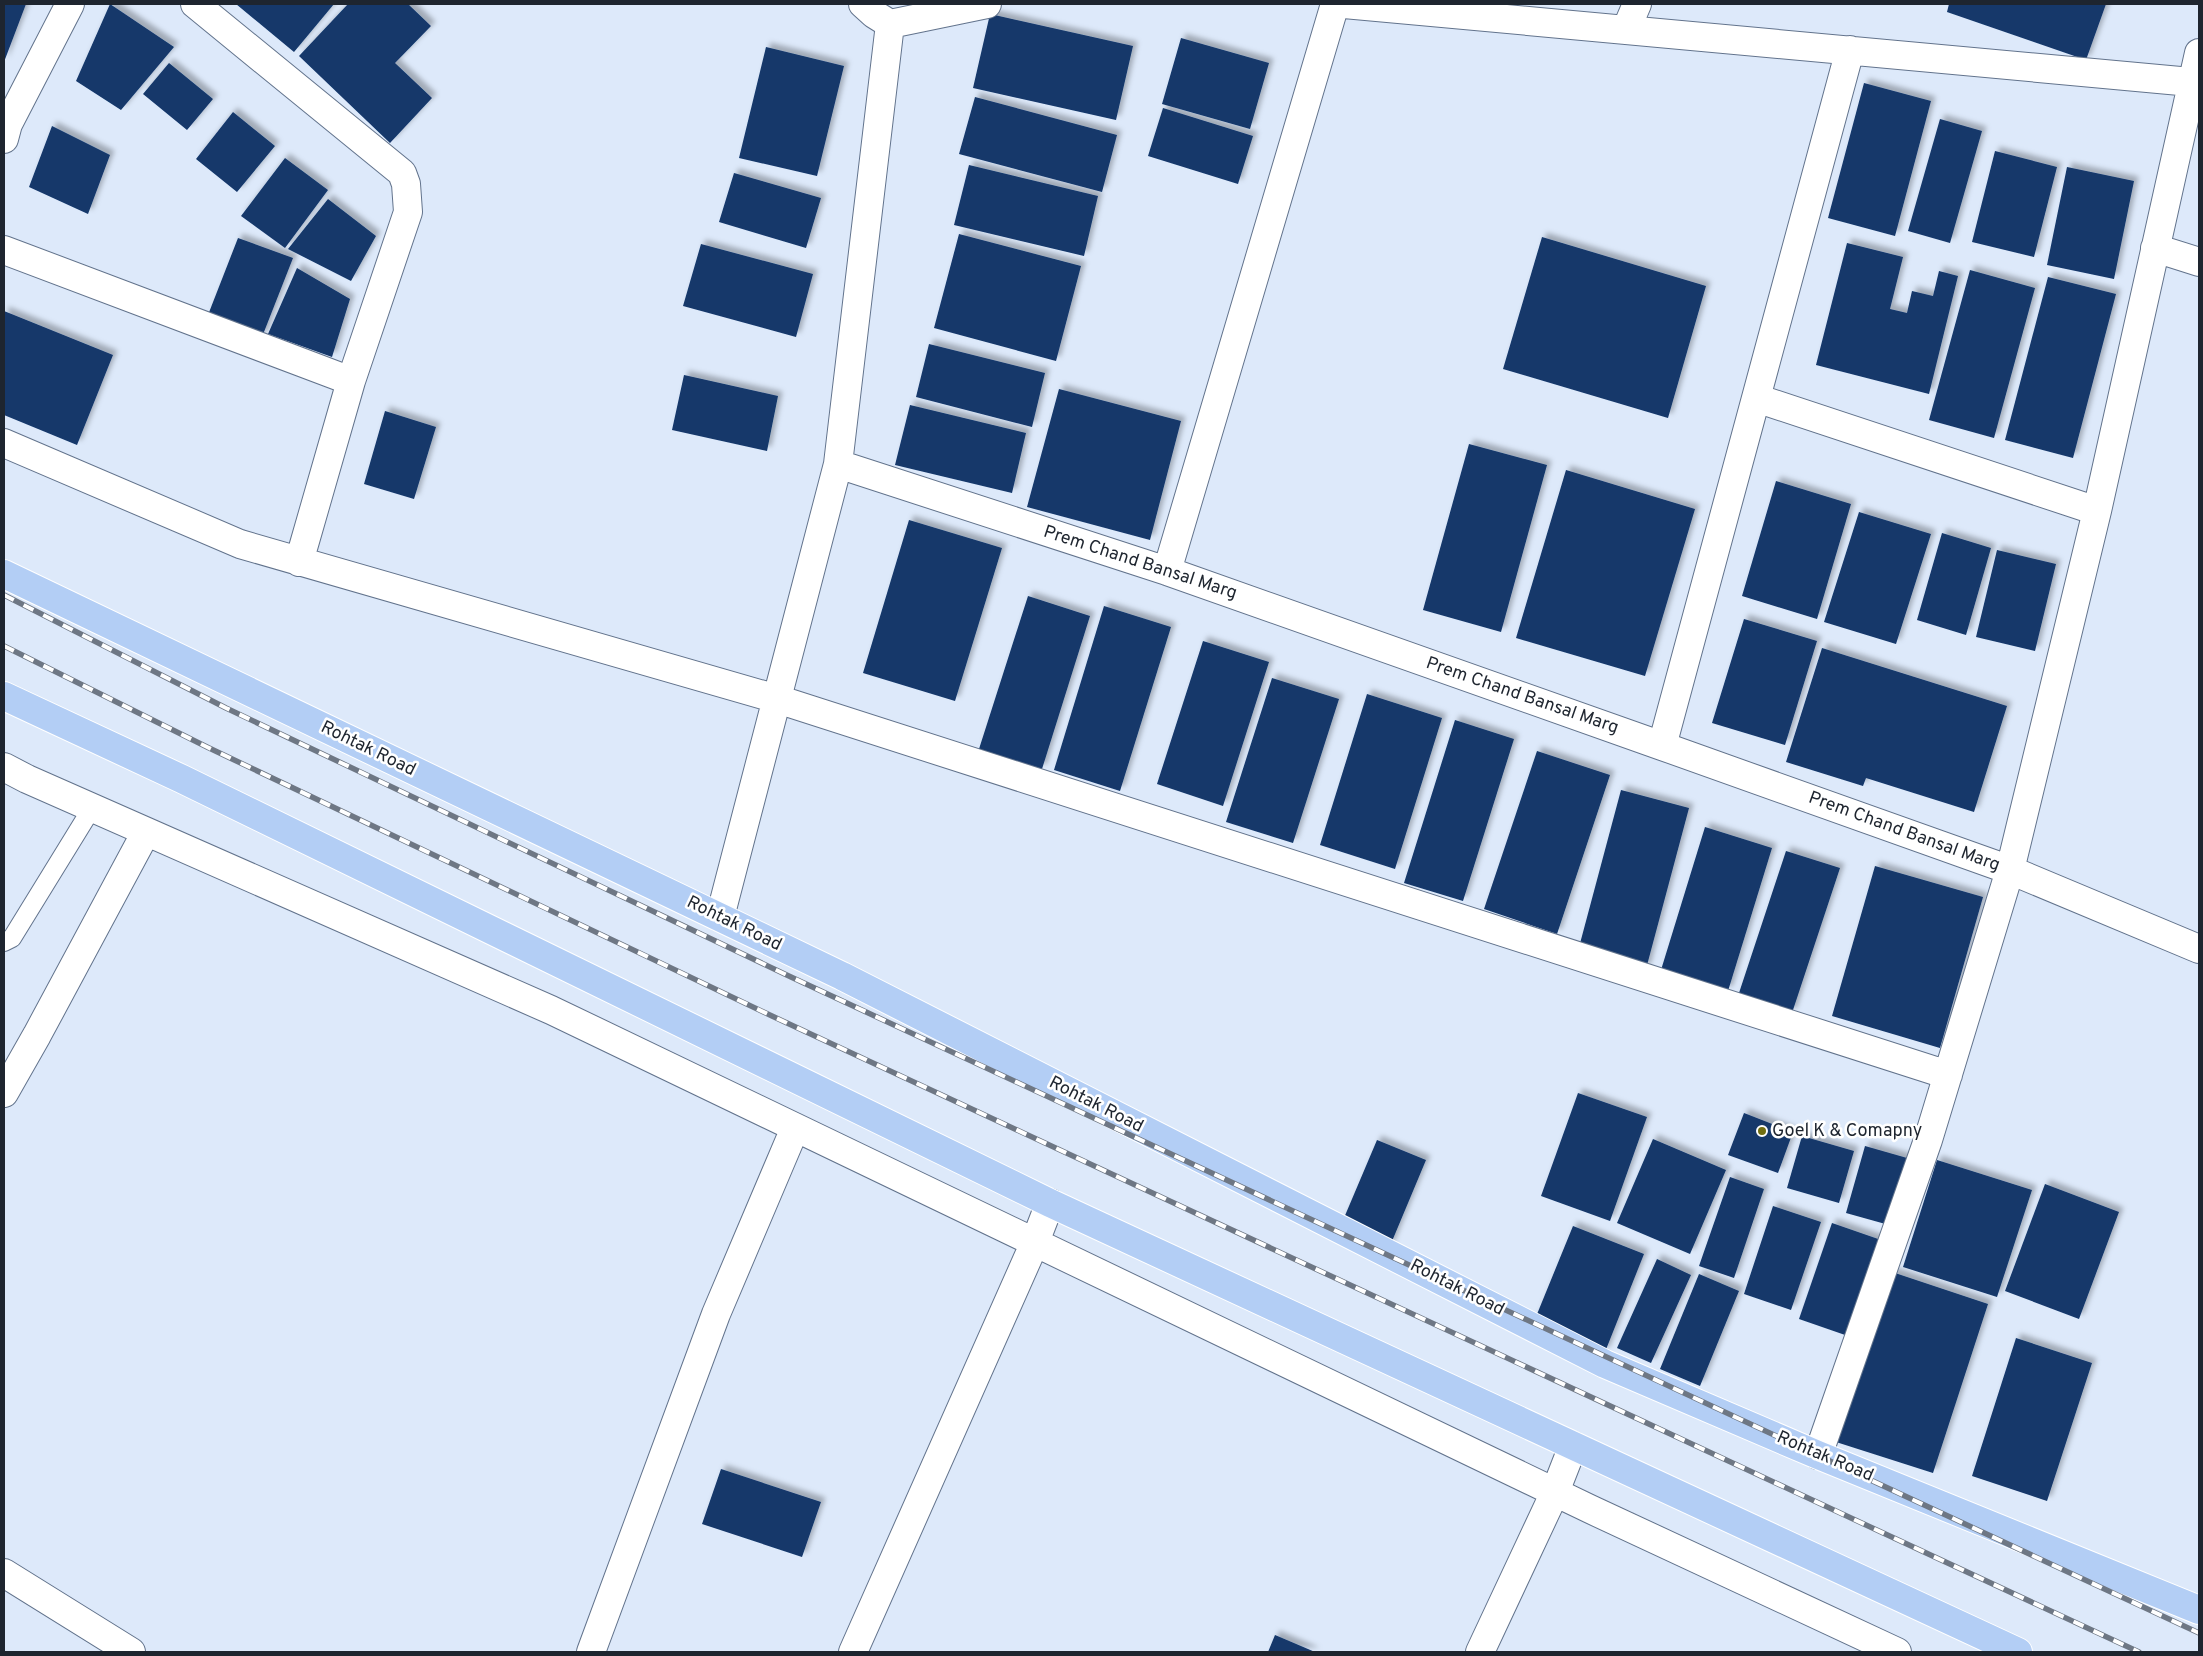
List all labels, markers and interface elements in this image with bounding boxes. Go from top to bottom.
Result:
street label: Prem Chand Bansal Marg [1040,521,1240,605]
street label: Prem Chand Bansal Marg [1423,652,1621,740]
street label: Rohtak Road [317,716,419,782]
street label: Prem Chand Bansal Marg [1805,787,2003,877]
street label: Rohtak Road [683,891,785,957]
street label: Rohtak Road [1045,1071,1147,1139]
place label: Goel K & Comapny [1772,1120,1922,1143]
marker: Goel K & Comapny [1756,1125,1768,1137]
street label: Rohtak Road [1406,1254,1508,1322]
street label: Rohtak Road [1773,1426,1877,1488]

